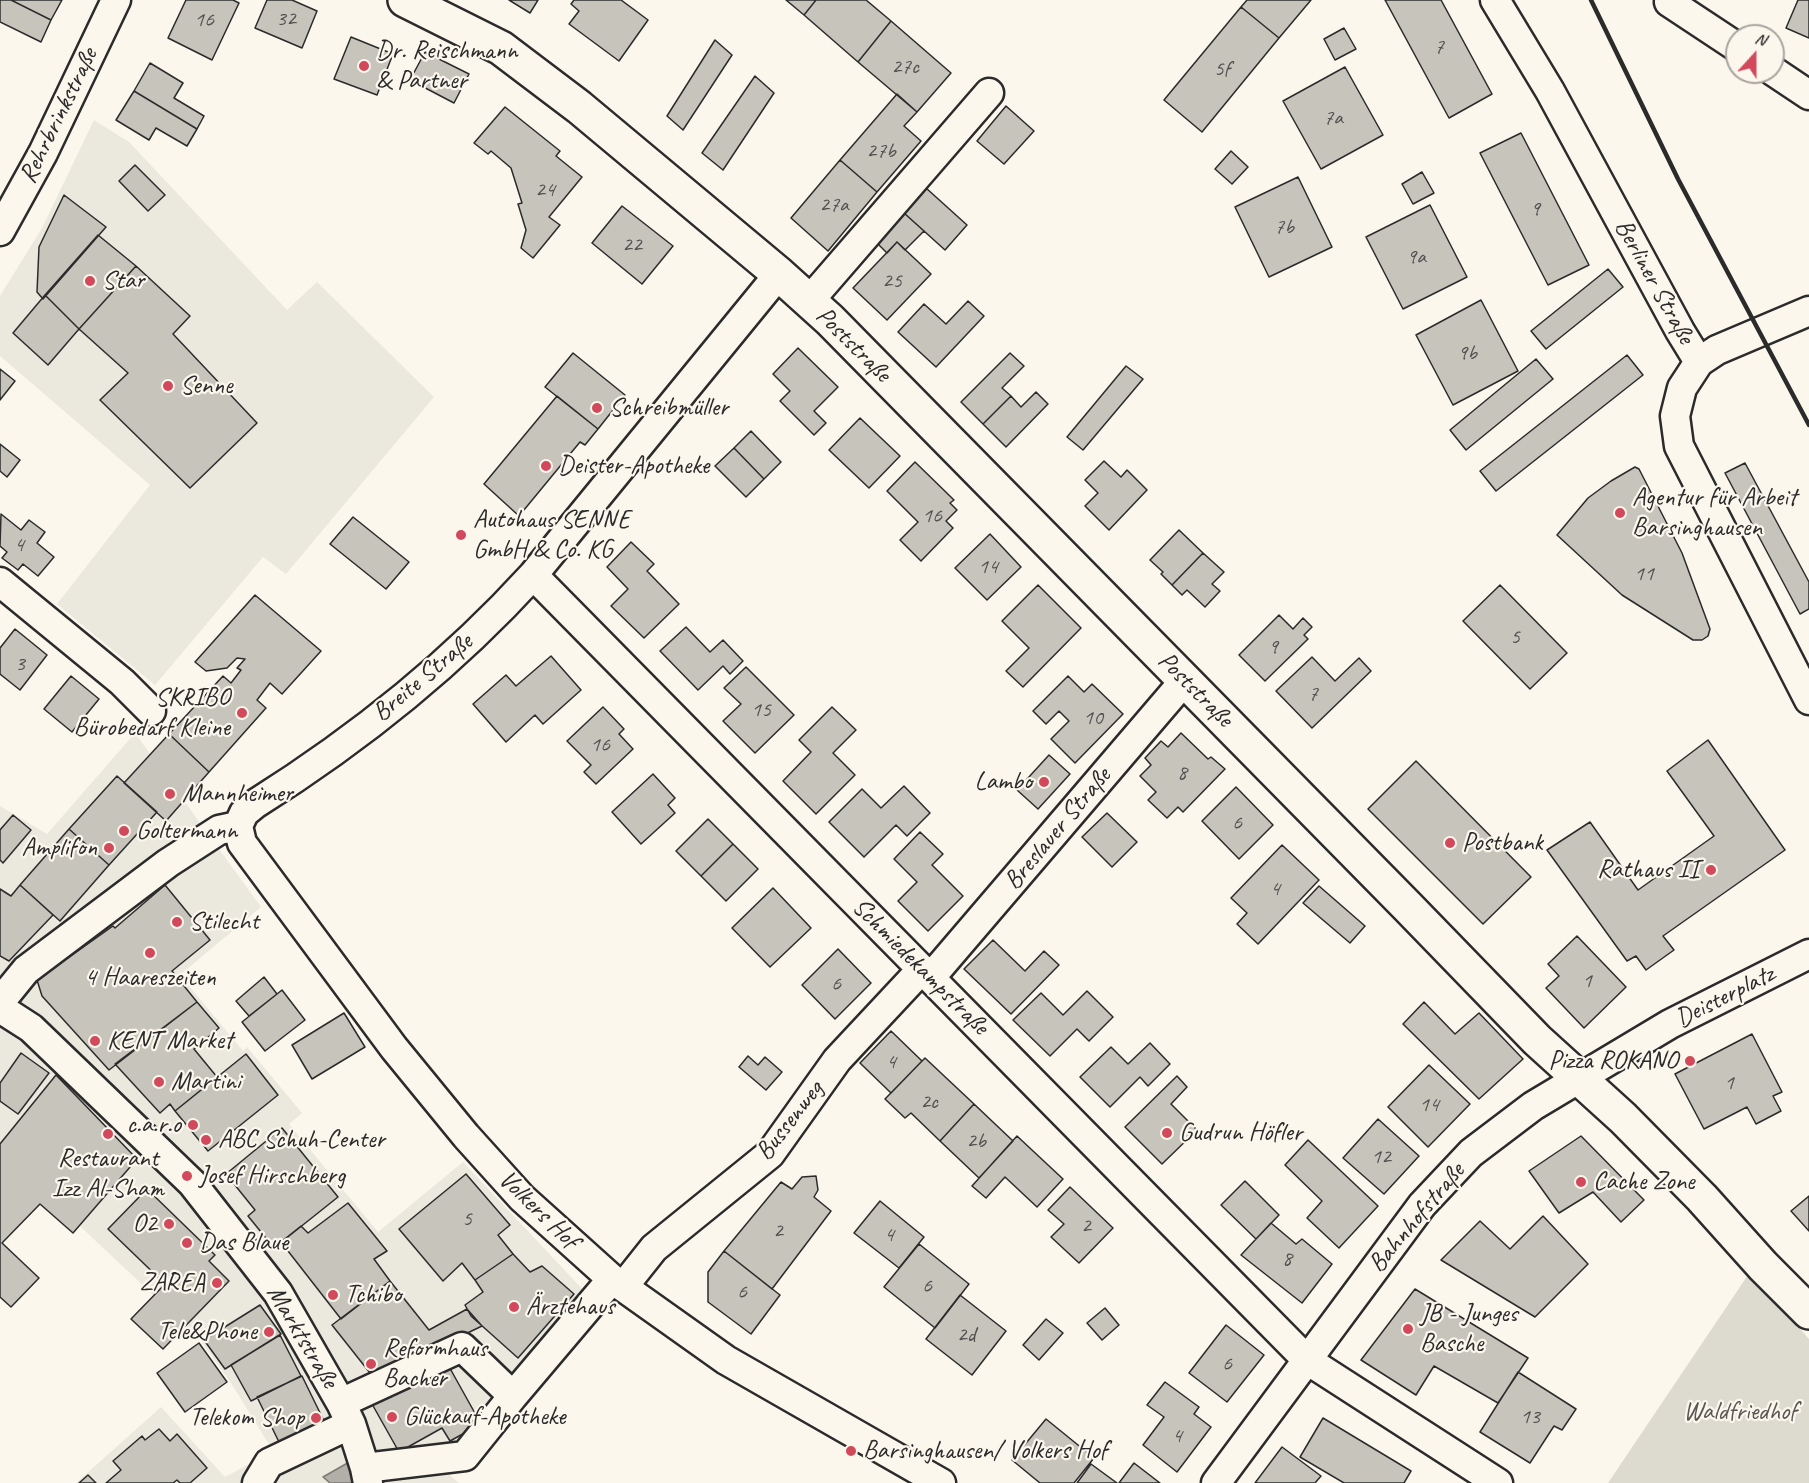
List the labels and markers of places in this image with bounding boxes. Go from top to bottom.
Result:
place label: Dr. Reischmann & Partner [376,35,518,96]
marker: Dr. Reischmann & Partner [357,59,371,73]
place label: Star [102,265,144,297]
marker: Star [83,274,97,288]
place label: Senne [180,370,232,402]
marker: Senne [161,379,175,393]
place label: Schreibmüller [609,392,728,424]
marker: Schreibmüller [590,401,604,415]
place label: Deister-Apotheke [558,450,709,482]
marker: Deister-Apotheke [539,459,553,473]
place label: Agentur für Arbeit Barsinghausen [1632,482,1797,544]
place label: Autohaus SENNE GmbH & Co. KG [473,504,630,566]
marker: Agentur für Arbeit Barsinghausen [1613,506,1627,520]
marker: Autohaus SENNE GmbH & Co. KG [454,528,468,542]
place label: SKRIBO Bürobedarf Kleine [73,682,230,744]
marker: SKRIBO Bürobedarf Kleine [235,706,249,720]
place label: Lambo [975,766,1032,798]
marker: Lambo [1037,775,1051,789]
place label: Mannheimer [182,778,293,810]
marker: Mannheimer [163,787,177,801]
place label: Goltermann [136,815,237,847]
marker: Goltermann [117,824,131,838]
place label: Postbank [1462,827,1543,859]
place label: Amplifon [22,832,97,864]
marker: Postbank [1443,836,1457,850]
marker: Amplifon [102,841,116,855]
place label: Rathaus II [1597,854,1699,886]
marker: Rathaus II [1704,863,1718,877]
place label: Stilecht [189,906,259,938]
marker: Stilecht [170,915,184,929]
marker: 4 Haareszeiten [143,946,157,960]
place label: 4 Haareszeiten [84,962,216,994]
place label: KENT Market [107,1025,233,1057]
marker: KENT Market [88,1034,102,1048]
place label: Pizza ROKANO [1548,1045,1678,1077]
marker: Pizza ROKANO [1683,1054,1697,1068]
place label: Martini [171,1066,240,1098]
marker: Martini [152,1075,166,1089]
place label: c.a.r.o [126,1109,181,1141]
place label: Gudrun Höfler [1179,1117,1302,1149]
marker: c.a.r.o [186,1118,200,1132]
place label: ABC Schuh-Center [218,1124,385,1156]
marker: Gudrun Höfler [1160,1126,1174,1140]
marker: Restaurant Izz Al-Sham [101,1127,115,1141]
marker: ABC Schuh-Center [199,1133,213,1147]
place label: Restaurant Izz Al-Sham [52,1143,164,1204]
place label: Josef Hirschberg [199,1160,345,1192]
place label: Cache Zone [1593,1166,1695,1198]
marker: Josef Hirschberg [180,1169,194,1183]
marker: Cache Zone [1574,1175,1588,1189]
place label: O2 [132,1208,157,1240]
marker: O2 [162,1217,176,1231]
place label: Das Blaue [199,1227,288,1259]
marker: Das Blaue [180,1236,194,1250]
place label: ZAREA [139,1267,205,1299]
marker: ZAREA [210,1276,224,1290]
place label: Tchibo [345,1279,401,1311]
marker: Tchibo [326,1288,340,1302]
place label: Ärztehaus [526,1291,615,1323]
place label: JB - Junges Basche [1420,1298,1518,1360]
marker: Ärztehaus [507,1300,521,1314]
place label: Tele&Phone [157,1316,257,1348]
marker: JB - Junges Basche [1401,1322,1415,1336]
marker: Tele&Phone [262,1325,276,1339]
place label: Reformhaus Bacher [383,1333,487,1394]
marker: Reformhaus Bacher [364,1357,378,1371]
place label: Glückauf-Apotheke [404,1401,566,1433]
place label: Telekom Shop [189,1402,304,1434]
marker: Glückauf-Apotheke [385,1410,399,1424]
marker: Telekom Shop [309,1411,323,1425]
place label: Barsinghausen/ Volkers Hof [863,1435,1107,1467]
marker: Barsinghausen/ Volkers Hof [844,1444,858,1458]

